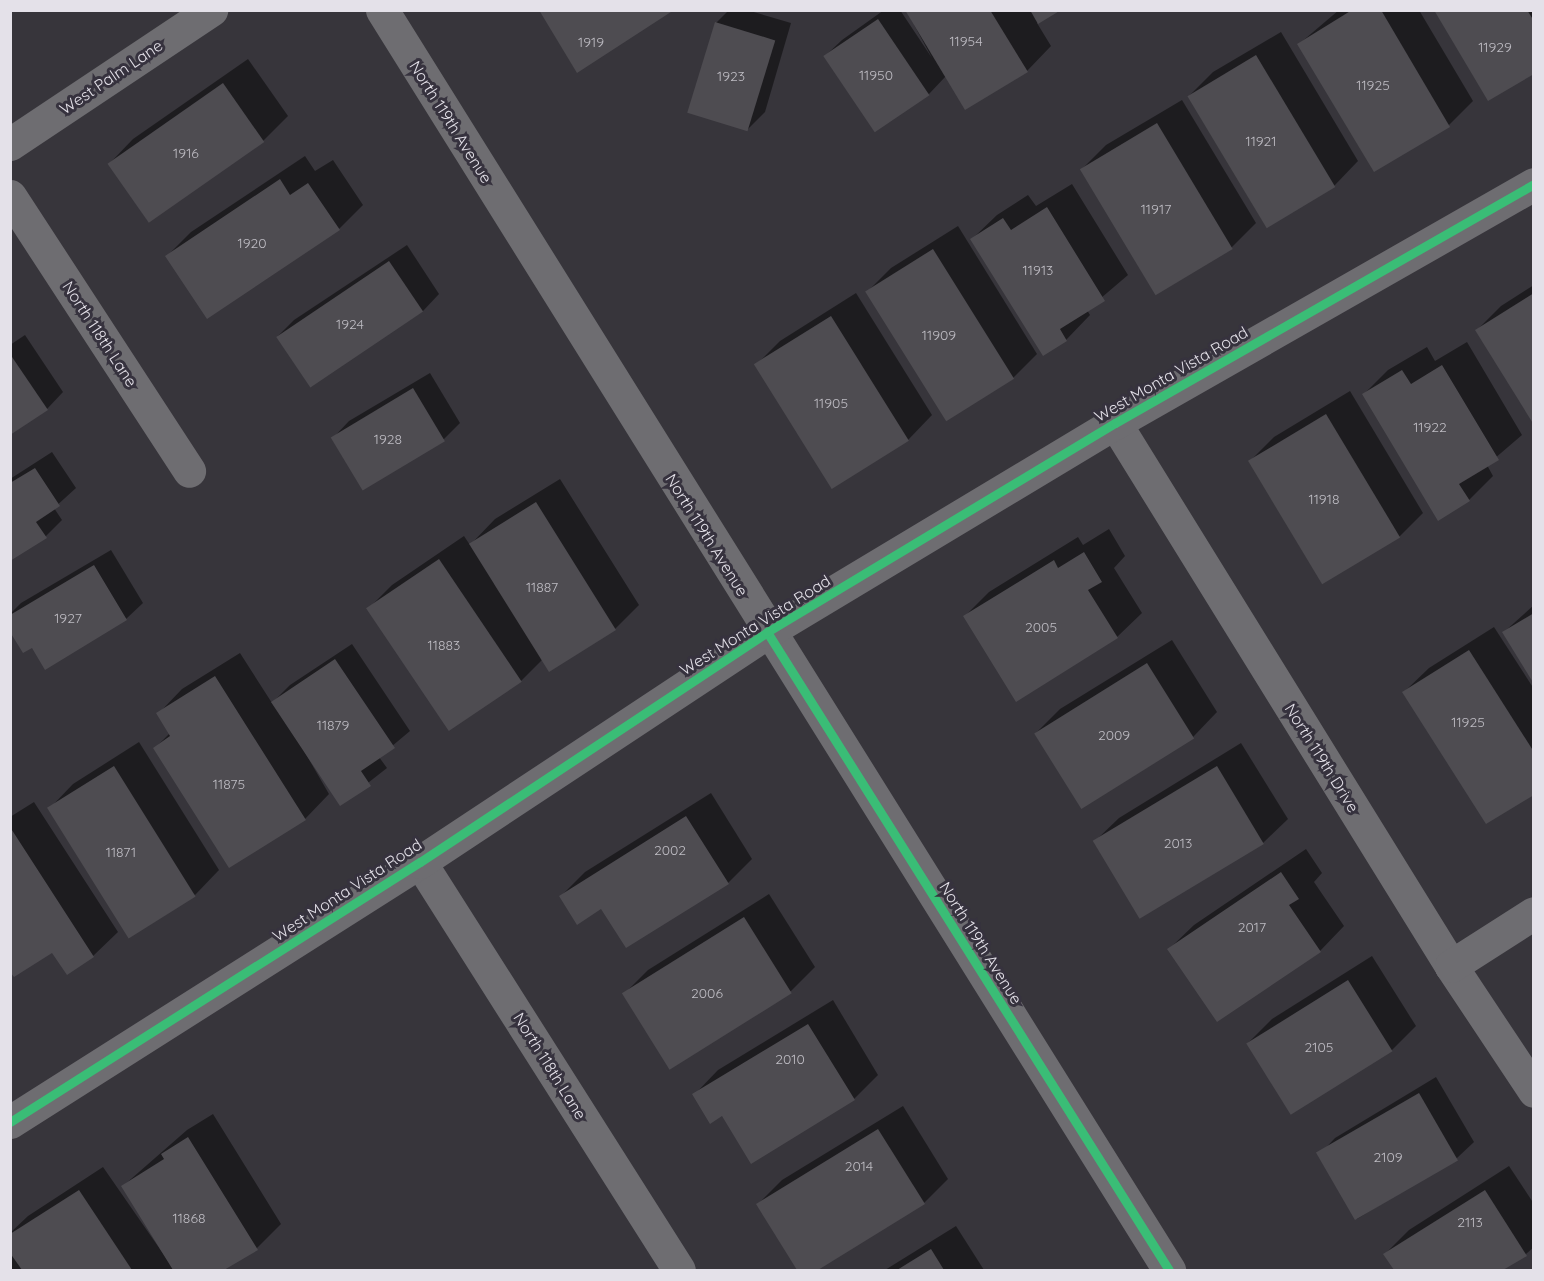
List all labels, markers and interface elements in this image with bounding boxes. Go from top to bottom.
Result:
house number: 11954 [949,33,983,49]
house number: 1919 [578,34,604,50]
street label: West Palm Lane [56,36,166,118]
house number: 11929 [1478,39,1512,55]
street label: North 119th Avenue [406,57,496,187]
house number: 11950 [859,67,893,83]
house number: 1923 [717,68,745,84]
house number: 11925 [1356,77,1390,93]
house number: 11921 [1245,133,1277,149]
house number: 1916 [173,145,199,161]
house number: 11917 [1141,201,1171,217]
house number: 1920 [237,235,267,251]
house number: 11913 [1023,262,1053,278]
street label: North 118th Lane [59,278,141,390]
house number: 1924 [336,316,364,332]
street label: West Monta Vista Road [1091,322,1251,426]
house number: 11909 [922,327,956,343]
house number: 11905 [814,395,848,411]
house number: 11922 [1413,419,1447,435]
house number: 1928 [374,431,402,447]
street label: North 119th Avenue [662,470,752,600]
house number: 11918 [1308,491,1340,507]
street label: West Monta Vista Road [676,571,834,679]
house number: 11887 [526,579,558,595]
house number: 1927 [54,610,82,626]
house number: 2005 [1025,619,1057,635]
house number: 11883 [428,637,460,653]
street label: North 119th Drive [1281,700,1363,816]
house number: 11925 [1451,714,1485,730]
house number: 11879 [317,717,349,733]
house number: 2009 [1098,727,1130,743]
house number: 11875 [213,776,245,792]
street label: West Monta Vista Road [269,835,425,945]
house number: 2013 [1164,835,1192,851]
house number: 2002 [654,842,686,858]
house number: 11871 [106,844,136,860]
street label: North 119th Avenue [936,878,1026,1008]
house number: 2017 [1238,919,1266,935]
house number: 2006 [691,985,723,1001]
street label: North 118th Lane [509,1009,591,1123]
house number: 2105 [1305,1039,1333,1055]
house number: 2010 [775,1051,805,1067]
house number: 2109 [1373,1149,1403,1165]
house number: 2014 [845,1158,873,1174]
house number: 11868 [172,1210,206,1226]
house number: 2113 [1457,1214,1483,1230]

